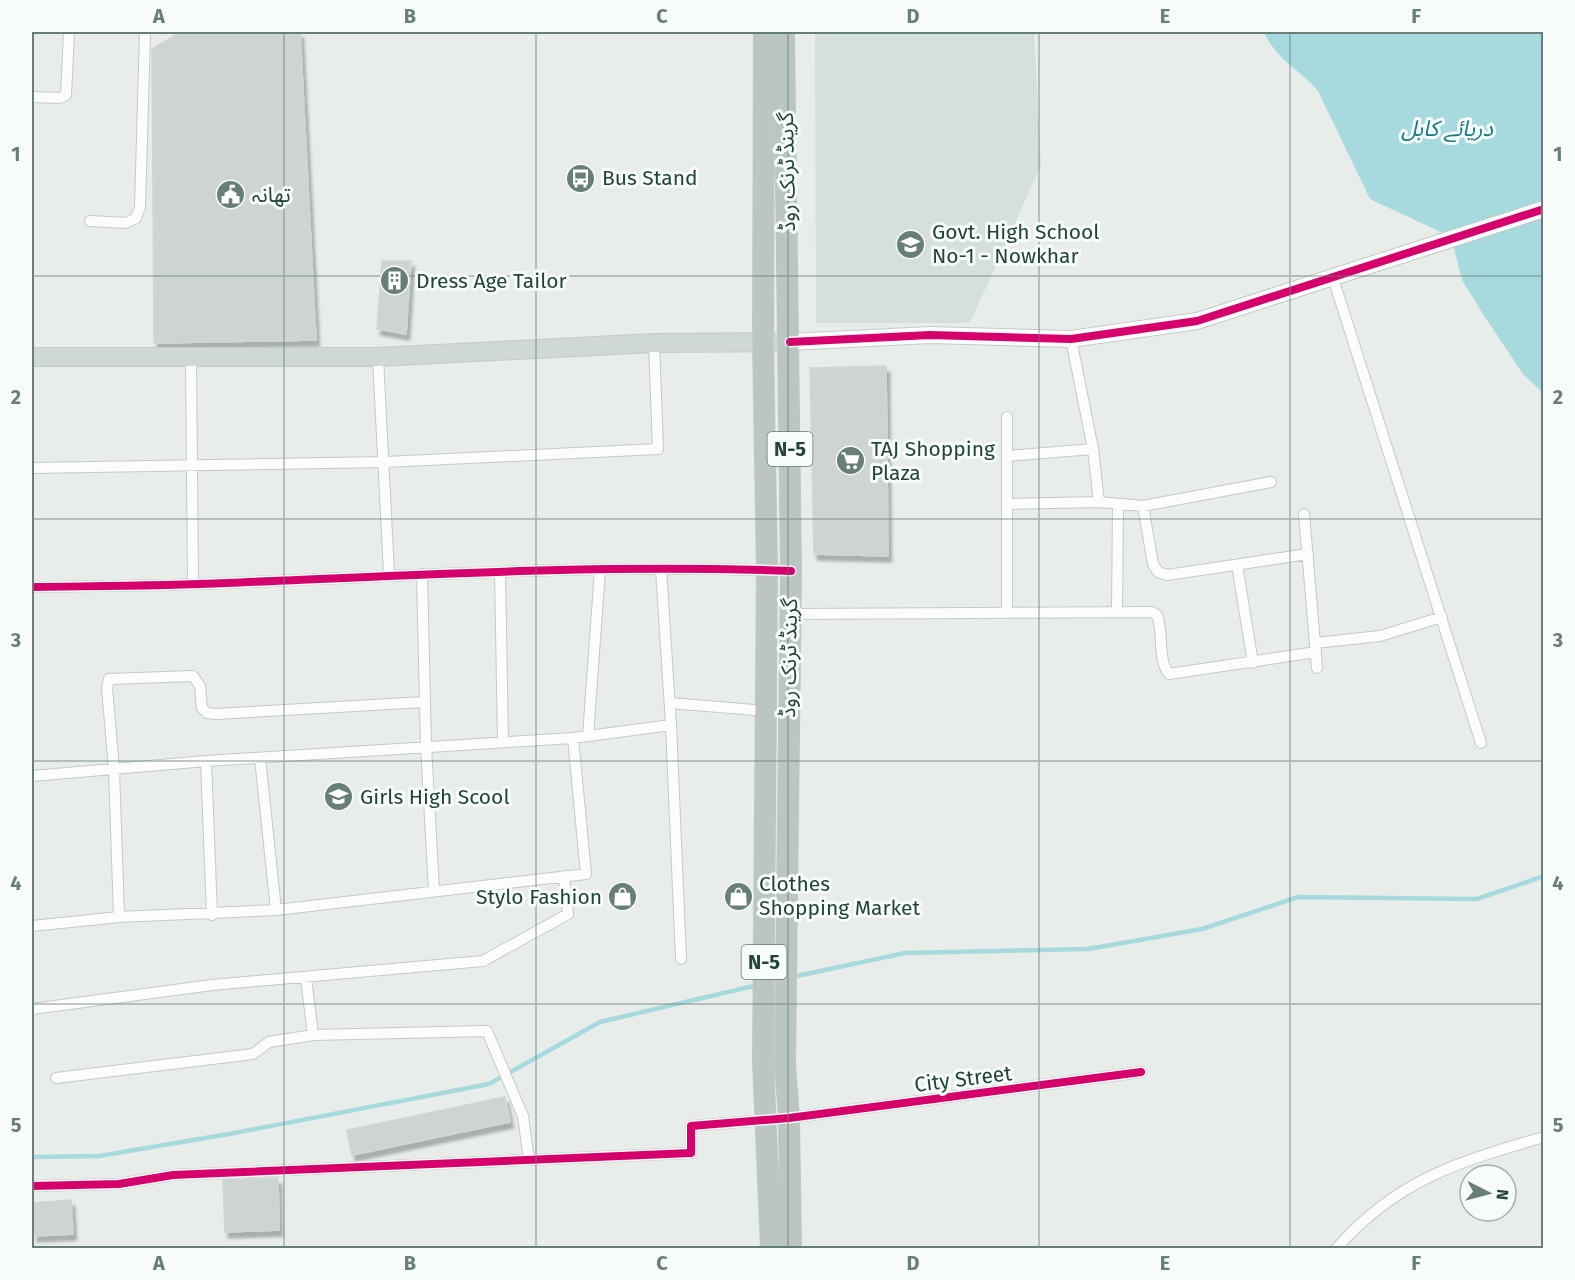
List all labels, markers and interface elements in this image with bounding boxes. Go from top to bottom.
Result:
text: A [152,4,166,28]
text: B [404,4,416,28]
text: C [656,4,668,28]
text: D [906,4,920,28]
text: E [1160,4,1170,28]
text: F [1411,4,1421,28]
street label: گرینڈ ٹرنک روڈ [773,112,801,232]
water label: دریائے کابل [1401,115,1494,143]
text: 1 [11,142,21,166]
text: 1 [1553,142,1563,166]
bus stop icon: Bus Stand [565,162,597,194]
place label: Bus Stand [602,165,698,191]
public building icon: تھانہ [215,179,247,211]
place label: تھانہ [252,182,291,208]
place label: Govt. High School No-1 - Nowkhar [932,219,1100,269]
school or university icon: Govt. High School No-1 - Nowkhar [895,228,927,260]
building icon: Dress Age Tailor [379,265,411,297]
place label: Dress Age Tailor [416,268,567,294]
text: 2 [11,385,21,409]
text: 2 [1553,385,1563,409]
road number: N-5 [768,432,812,466]
place label: TAJ Shopping Plaza [871,436,995,486]
supermarket icon: TAJ Shopping Plaza [834,445,866,477]
street label: گرینڈ ٹرنک روڈ [775,598,803,718]
text: 3 [10,628,21,652]
text: 3 [1552,628,1563,652]
school or university icon: Girls High Scool [323,781,355,813]
place label: Girls High Scool [360,784,510,810]
text: 4 [10,871,22,895]
place label: Clothes Shopping Market [759,871,921,921]
text: 4 [1552,871,1564,895]
shop icon: Clothes Shopping Market [722,880,754,912]
shop icon: Stylo Fashion [607,881,639,913]
place label: Stylo Fashion [476,884,602,910]
road number: N-5 [742,945,786,979]
street label: City Street [913,1060,1014,1098]
text: 5 [11,1113,22,1137]
text: 5 [1553,1113,1564,1137]
north arrow [1458,1163,1518,1223]
text: N [1492,1188,1512,1201]
text: A [152,1251,166,1275]
text: B [404,1251,416,1275]
text: C [656,1251,668,1275]
text: D [906,1251,920,1275]
text: E [1160,1251,1170,1275]
text: F [1411,1251,1421,1275]

